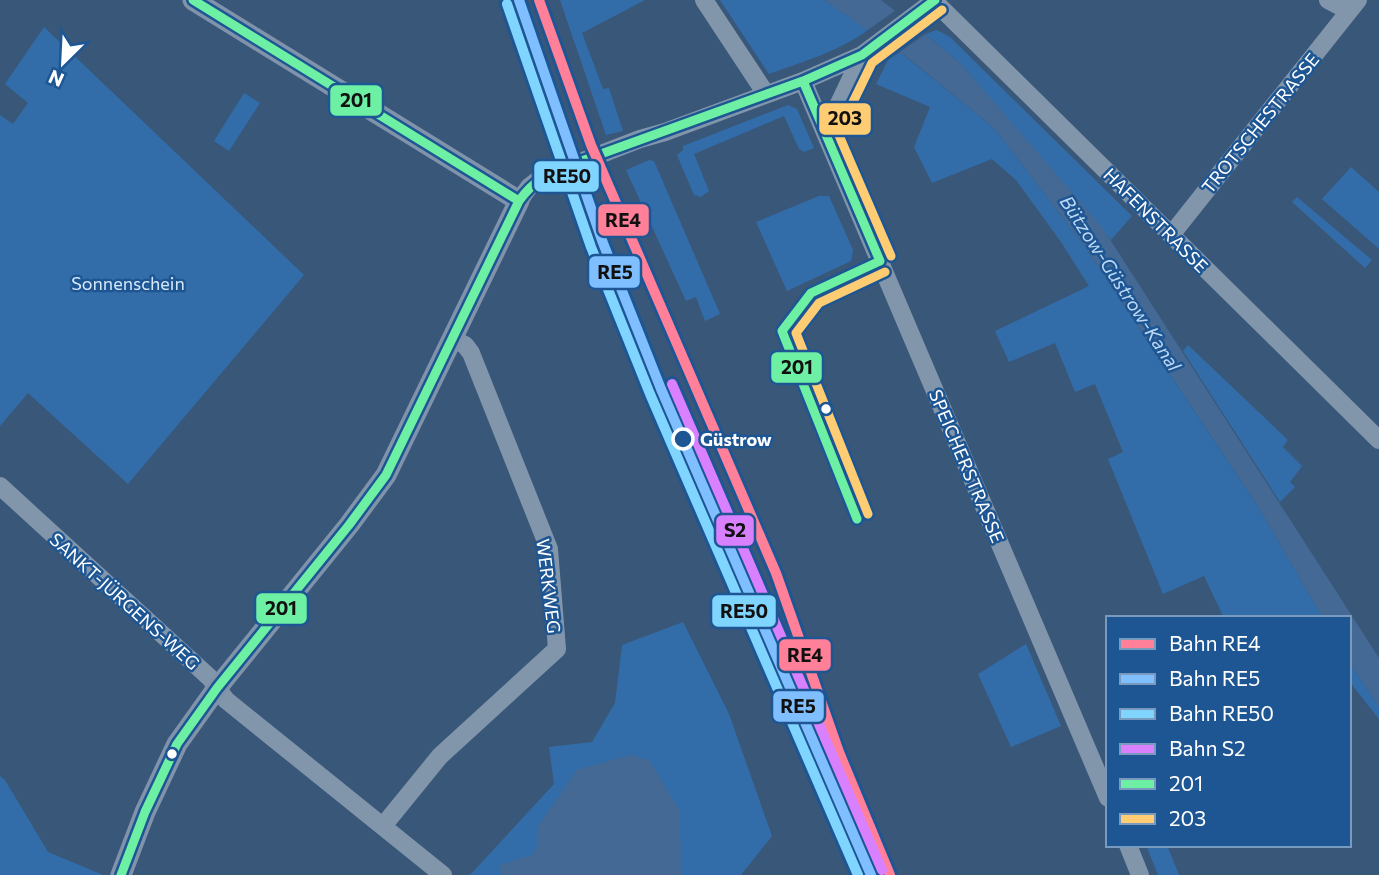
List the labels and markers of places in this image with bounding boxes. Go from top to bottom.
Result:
unlabelled marker [819,402,833,416]
marker: Güstrow [672,428,694,450]
place label: Güstrow [700,428,772,450]
unlabelled marker [165,747,179,761]

